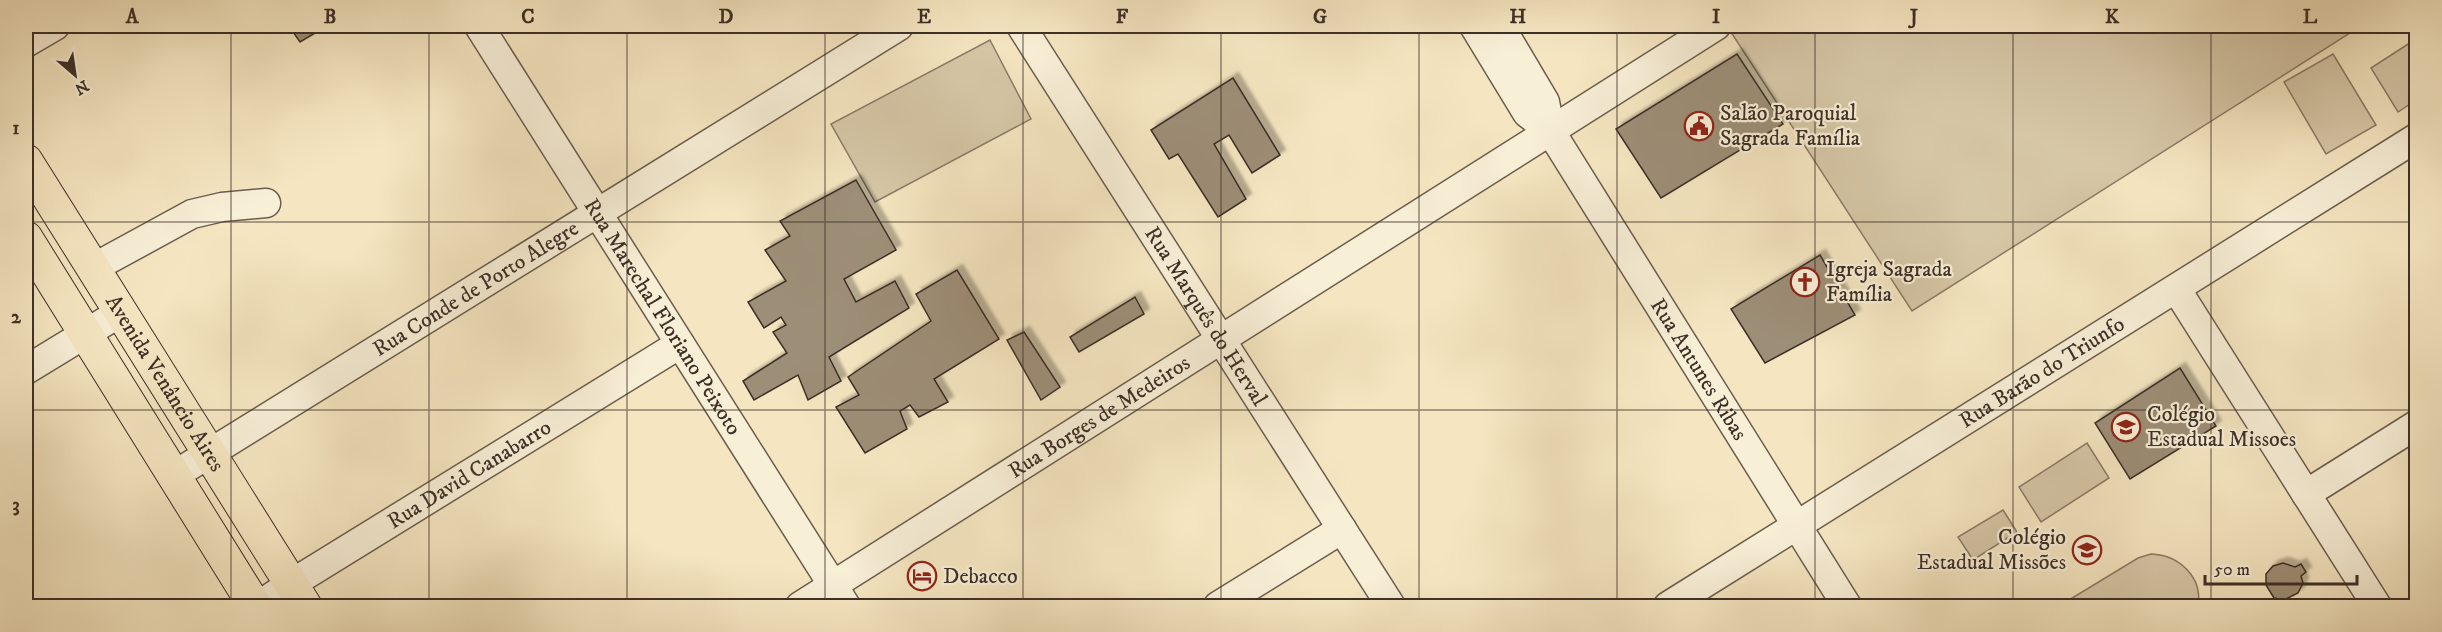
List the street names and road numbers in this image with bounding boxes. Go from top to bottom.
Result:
street label: Rua Marechal Floriano Peixoto [578,193,748,440]
street label: Rua Conde de Porto Alegre [368,215,583,362]
street label: Rua Marquês do Herval [1139,221,1273,411]
street label: Avenida Venâncio Aires [100,290,231,476]
street label: Rua Antunes Ribas [1645,293,1754,445]
street label: Rua Barão do Triunfo [1954,310,2130,434]
street label: Rua Borges de Medeiros [1003,349,1195,484]
street label: Rua David Canabarro [382,413,556,535]

